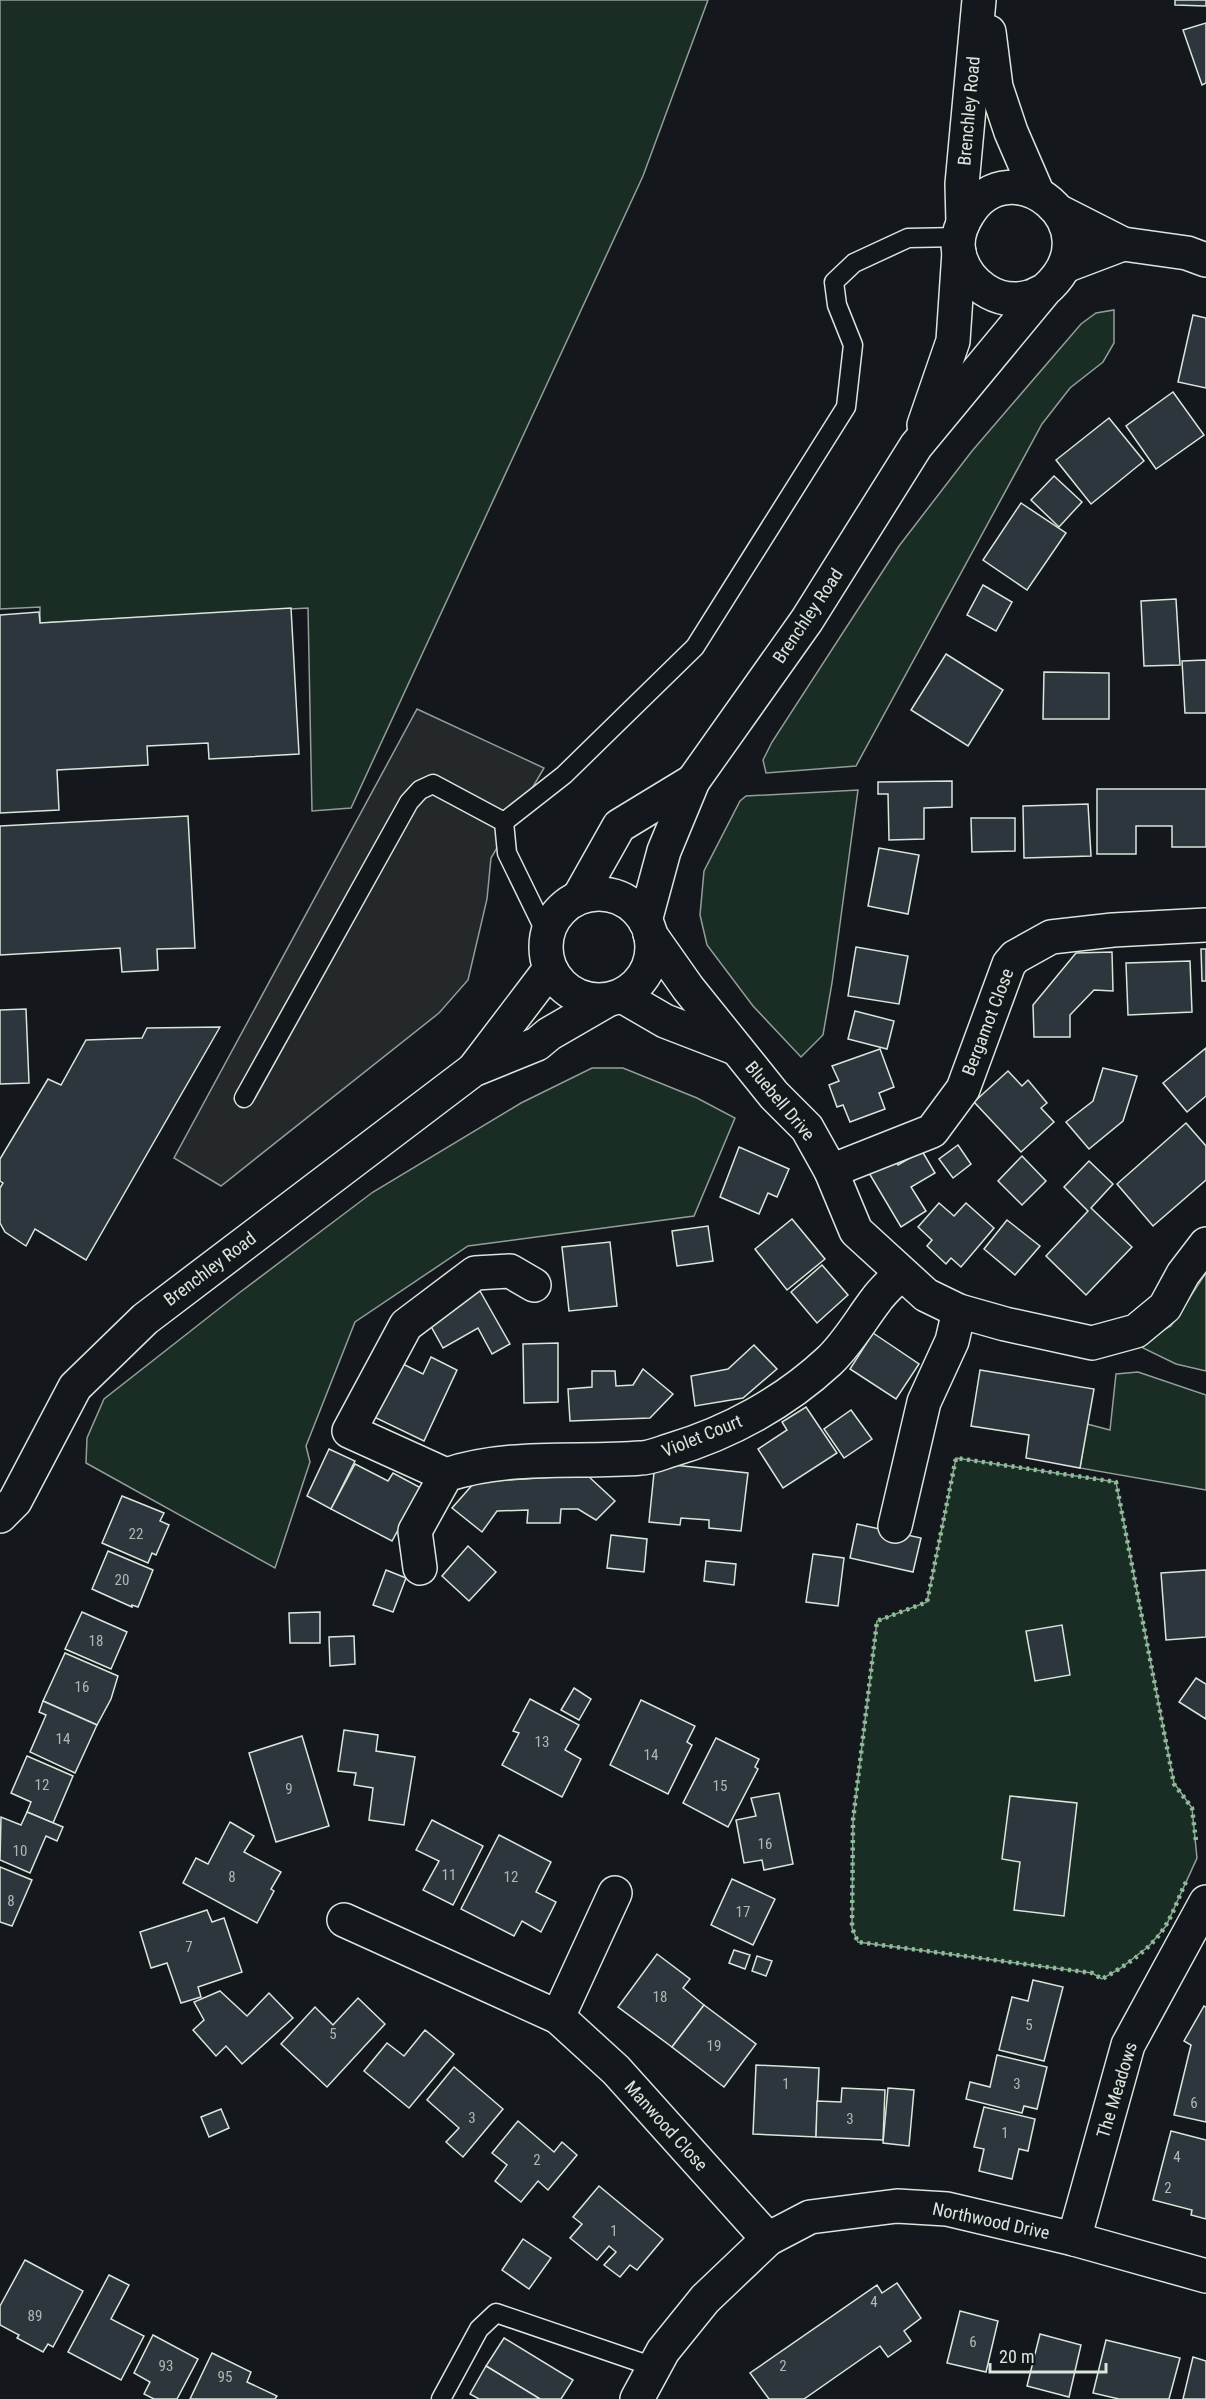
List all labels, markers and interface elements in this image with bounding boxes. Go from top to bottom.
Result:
street label: Brenchley Road [953,55,984,166]
street label: Brenchley Road [768,564,847,667]
street label: Bergamot Close [957,965,1018,1078]
street label: Bluebell Drive [741,1057,820,1144]
street label: Brenchley Road [160,1227,260,1310]
street label: Violet Court [659,1410,745,1461]
house number: 22 [129,1525,143,1543]
house number: 20 [115,1571,129,1589]
house number: 18 [89,1632,103,1650]
house number: 16 [75,1678,89,1696]
house number: 14 [56,1730,70,1748]
house number: 13 [535,1733,549,1751]
house number: 14 [644,1746,658,1764]
house number: 12 [35,1776,49,1794]
house number: 15 [713,1777,727,1795]
house number: 9 [285,1780,293,1798]
house number: 16 [758,1835,772,1853]
house number: 10 [13,1842,27,1860]
house number: 11 [442,1866,456,1884]
house number: 8 [228,1868,236,1886]
house number: 12 [504,1868,518,1886]
house number: 8 [7,1892,15,1910]
house number: 17 [736,1903,750,1921]
house number: 7 [185,1938,193,1956]
house number: 18 [653,1988,667,2006]
house number: 5 [1025,2016,1033,2034]
house number: 5 [329,2025,337,2043]
house number: 19 [707,2037,721,2055]
street label: The Meadows [1092,2039,1141,2140]
house number: 1 [782,2075,790,2093]
house number: 3 [1013,2075,1021,2093]
street label: Manwood Close [620,2076,712,2175]
house number: 6 [1190,2094,1198,2112]
house number: 3 [468,2109,476,2127]
house number: 3 [846,2110,854,2128]
house number: 1 [1001,2124,1009,2142]
house number: 4 [1173,2148,1181,2166]
house number: 2 [533,2151,541,2169]
house number: 2 [1164,2179,1172,2197]
street label: Northwood Drive [931,2198,1051,2243]
house number: 1 [610,2222,618,2240]
house number: 4 [870,2293,878,2311]
house number: 89 [28,2307,42,2325]
house number: 6 [969,2333,977,2351]
scale bar [990,2336,1106,2374]
text: 20 m [999,2346,1034,2367]
house number: 93 [159,2357,173,2375]
house number: 2 [779,2357,787,2375]
house number: 95 [218,2368,232,2386]

